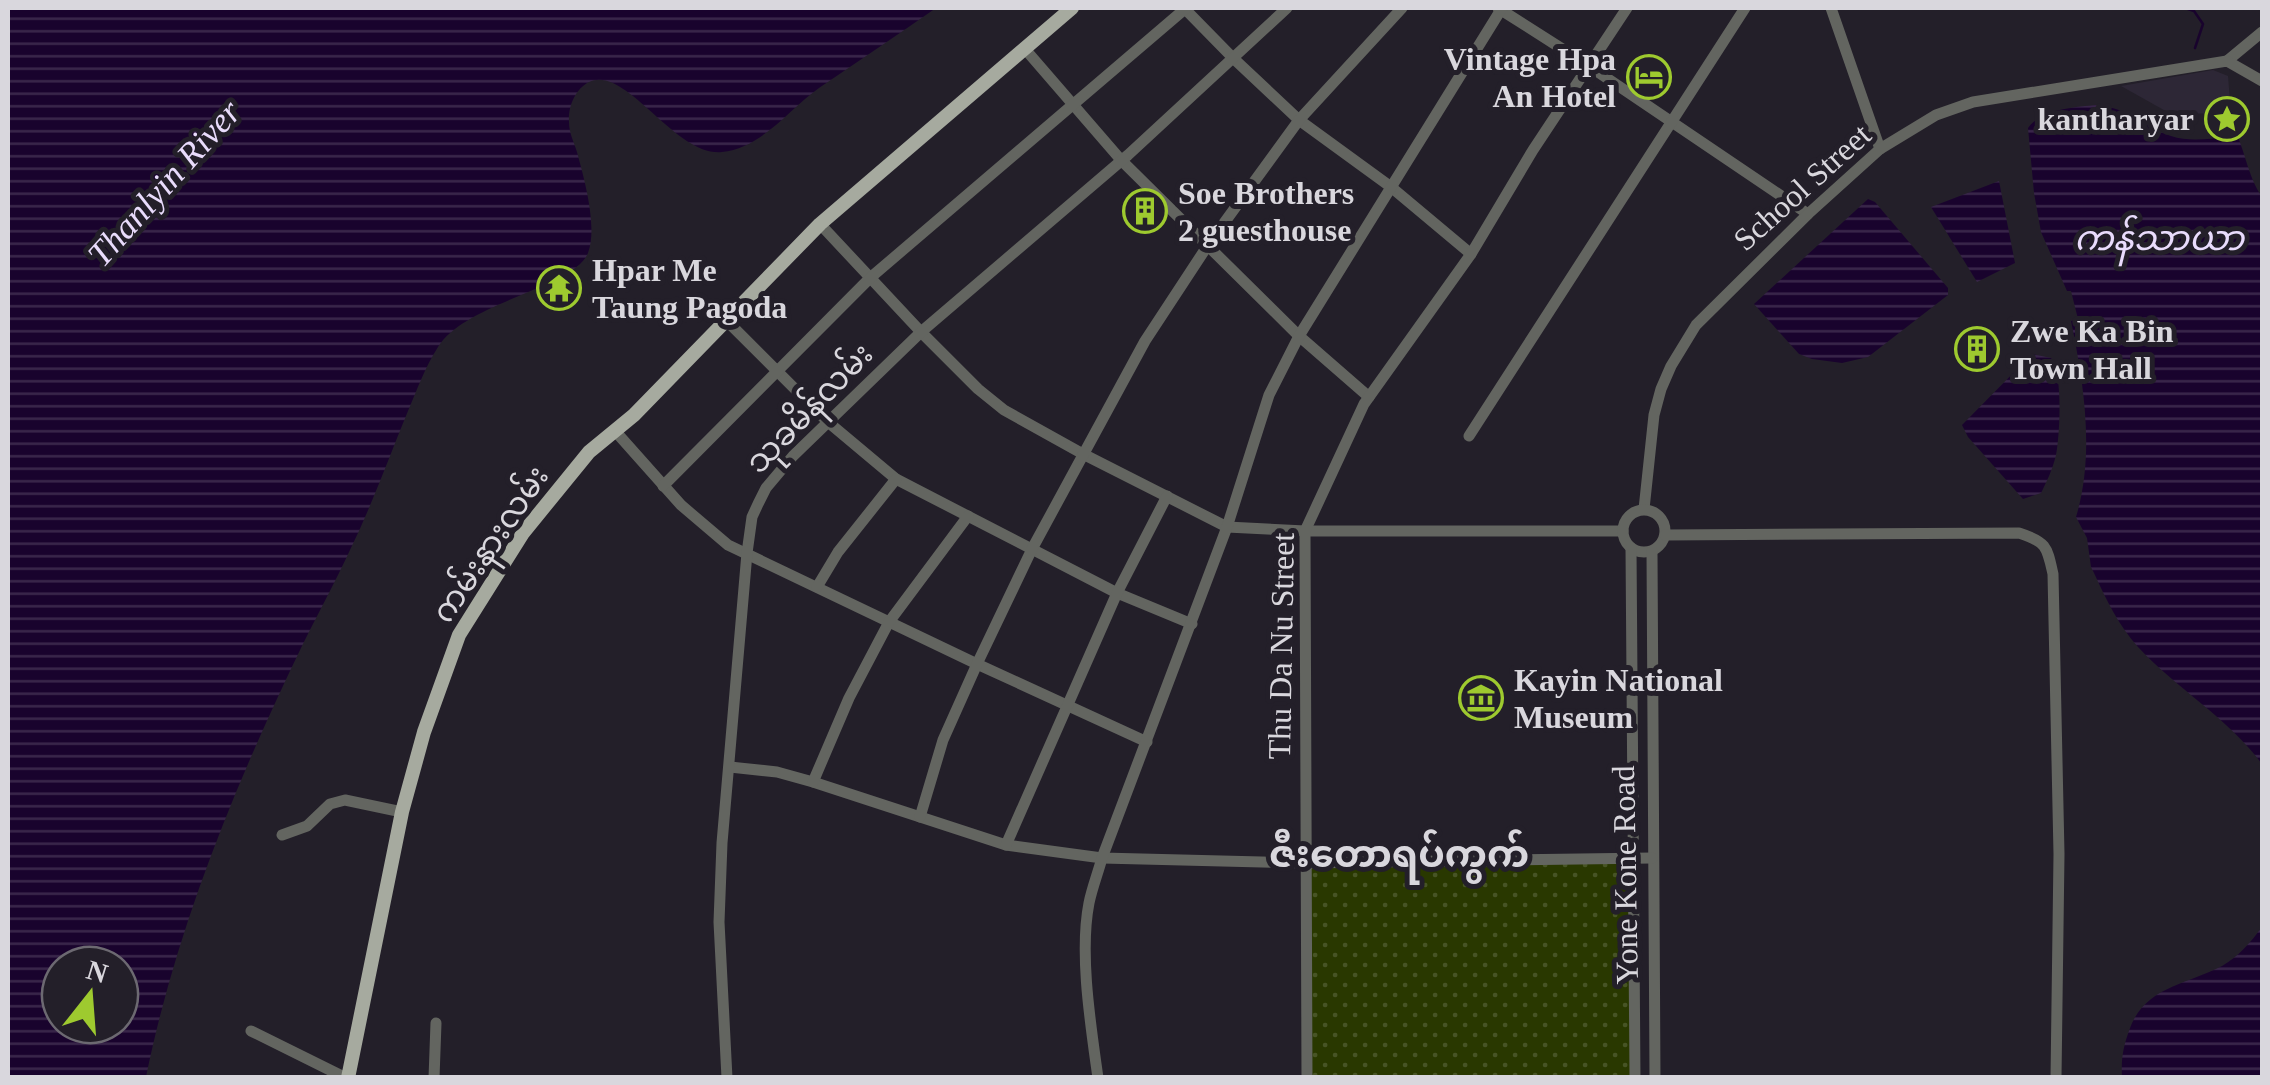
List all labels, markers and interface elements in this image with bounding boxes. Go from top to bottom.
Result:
place label: Vintage Hpa An Hotel [1444,41,1616,114]
hotel icon: Vintage Hpa An Hotel [1626,54,1672,100]
water label: Thanlyin River [80,92,249,274]
place icon: kantharyar [2204,96,2250,142]
place label: kantharyar [2038,101,2194,137]
street label: School Street [1726,116,1878,258]
place label: Soe Brothers 2 guesthouse [1178,175,1354,248]
building icon: Soe Brothers 2 guesthouse [1122,188,1168,234]
water label: ကန်သာယာ [2074,214,2246,267]
place label: Hpar Me Taung Pagoda [592,252,787,325]
temple icon: Hpar Me Taung Pagoda [536,265,582,311]
place label: Zwe Ka Bin Town Hall [2010,313,2174,386]
building icon: Zwe Ka Bin Town Hall [1954,326,2000,372]
street label: သုခမိန်လမ်း [735,332,885,486]
street label: ကမ်းနားလမ်း [420,456,562,634]
street label: Thu Da Nu Street [1261,532,1301,760]
place label: Kayin National Museum [1514,662,1723,735]
museum icon: Kayin National Museum [1458,675,1504,721]
street label: Yone Kone Road [1605,765,1645,985]
district label: ဇီးတောရပ်ကွက် [1269,828,1529,885]
north arrow [40,945,140,1045]
text: N [83,954,111,989]

